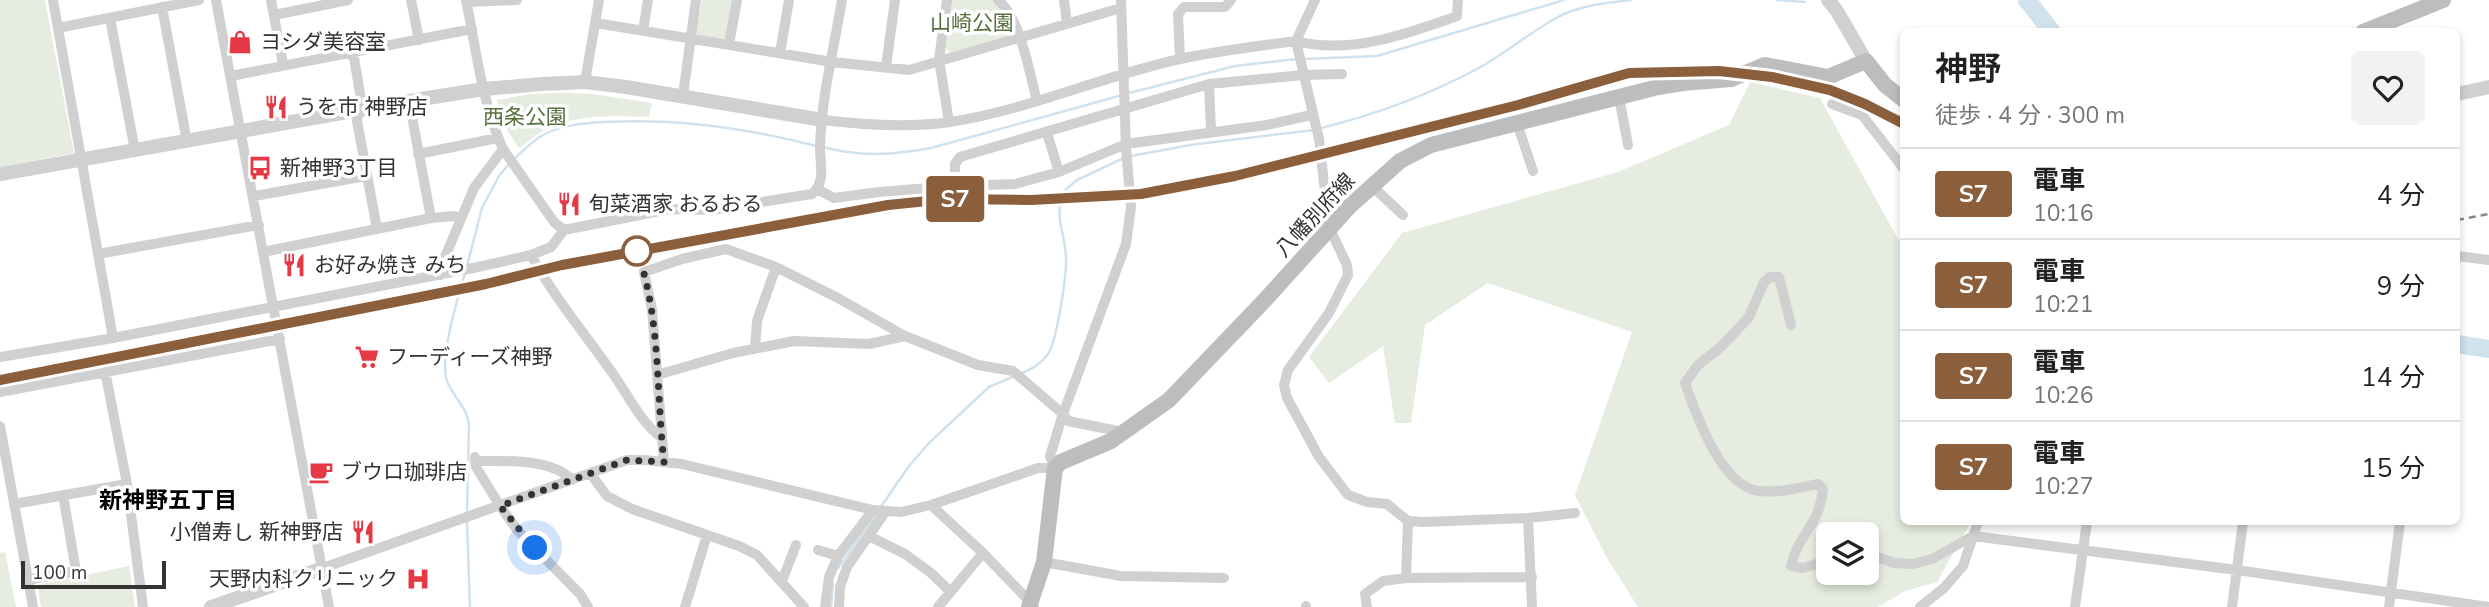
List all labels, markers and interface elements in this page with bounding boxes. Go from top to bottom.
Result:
park label: 山崎公園 [930,9,1014,37]
shop icon: ヨシダ美容室 [226,28,254,56]
place label: ヨシダ美容室 [260,28,386,56]
text: 神野 [1935,47,2001,92]
button: heart [2351,51,2425,125]
restaurant icon: うを市 神野店 [262,93,290,121]
place label: うを市 神野店 [296,93,427,121]
text: 徒歩 · 4 分 · 300 m [1935,100,2125,131]
park label: 西条公園 [483,103,567,131]
bus stop icon: 新神野3丁目 [246,154,274,182]
place label: 新神野3丁目 [280,154,398,182]
text: 電車 [2033,163,2085,198]
street label: 八幡別府線 [1269,167,1361,263]
line badge: S7 [923,176,986,222]
text: S7 [1959,178,1988,210]
text: 4 分 [2377,178,2425,213]
text: S7 [940,183,970,215]
restaurant icon: 旬菜酒家 おるおる [555,190,583,218]
place label: 旬菜酒家 おるおる [589,190,762,218]
text: 10:16 [2033,198,2093,229]
unlabelled marker [622,236,652,266]
restaurant icon: お好み焼き みち [280,251,308,279]
place label: お好み焼き みち [314,251,466,279]
text: 電車 [2033,254,2085,289]
text: S7 [1959,269,1988,301]
text: 9 分 [2377,269,2425,304]
text: 10:21 [2033,289,2093,320]
supermarket icon: フーディーズ神野 [353,343,381,371]
place label: フーディーズ神野 [387,343,552,371]
text: 電車 [2033,345,2085,380]
text: S7 [1959,360,1988,392]
text: 14 分 [2361,360,2425,395]
text: 10:26 [2033,380,2093,411]
text: 電車 [2033,436,2085,471]
text: S7 [1959,451,1988,483]
text: 15 分 [2361,451,2425,486]
cafe icon: ブウロ珈琲店 [307,458,335,486]
place label: ブウロ珈琲店 [341,458,467,486]
text: 10:27 [2033,471,2093,502]
district label: 新神野五丁目 [99,485,237,516]
place label: 小僧寿し 新神野店 [170,518,343,546]
restaurant icon: 小僧寿し 新神野店 [349,518,377,546]
map controls [1816,522,1879,585]
button: layers [1816,522,1879,585]
your location [517,530,552,565]
scale bar [21,558,166,590]
text: 100 m [32,560,87,586]
place label: 天野内科クリニック [209,565,398,593]
hospital icon: 天野内科クリニック [404,565,432,593]

